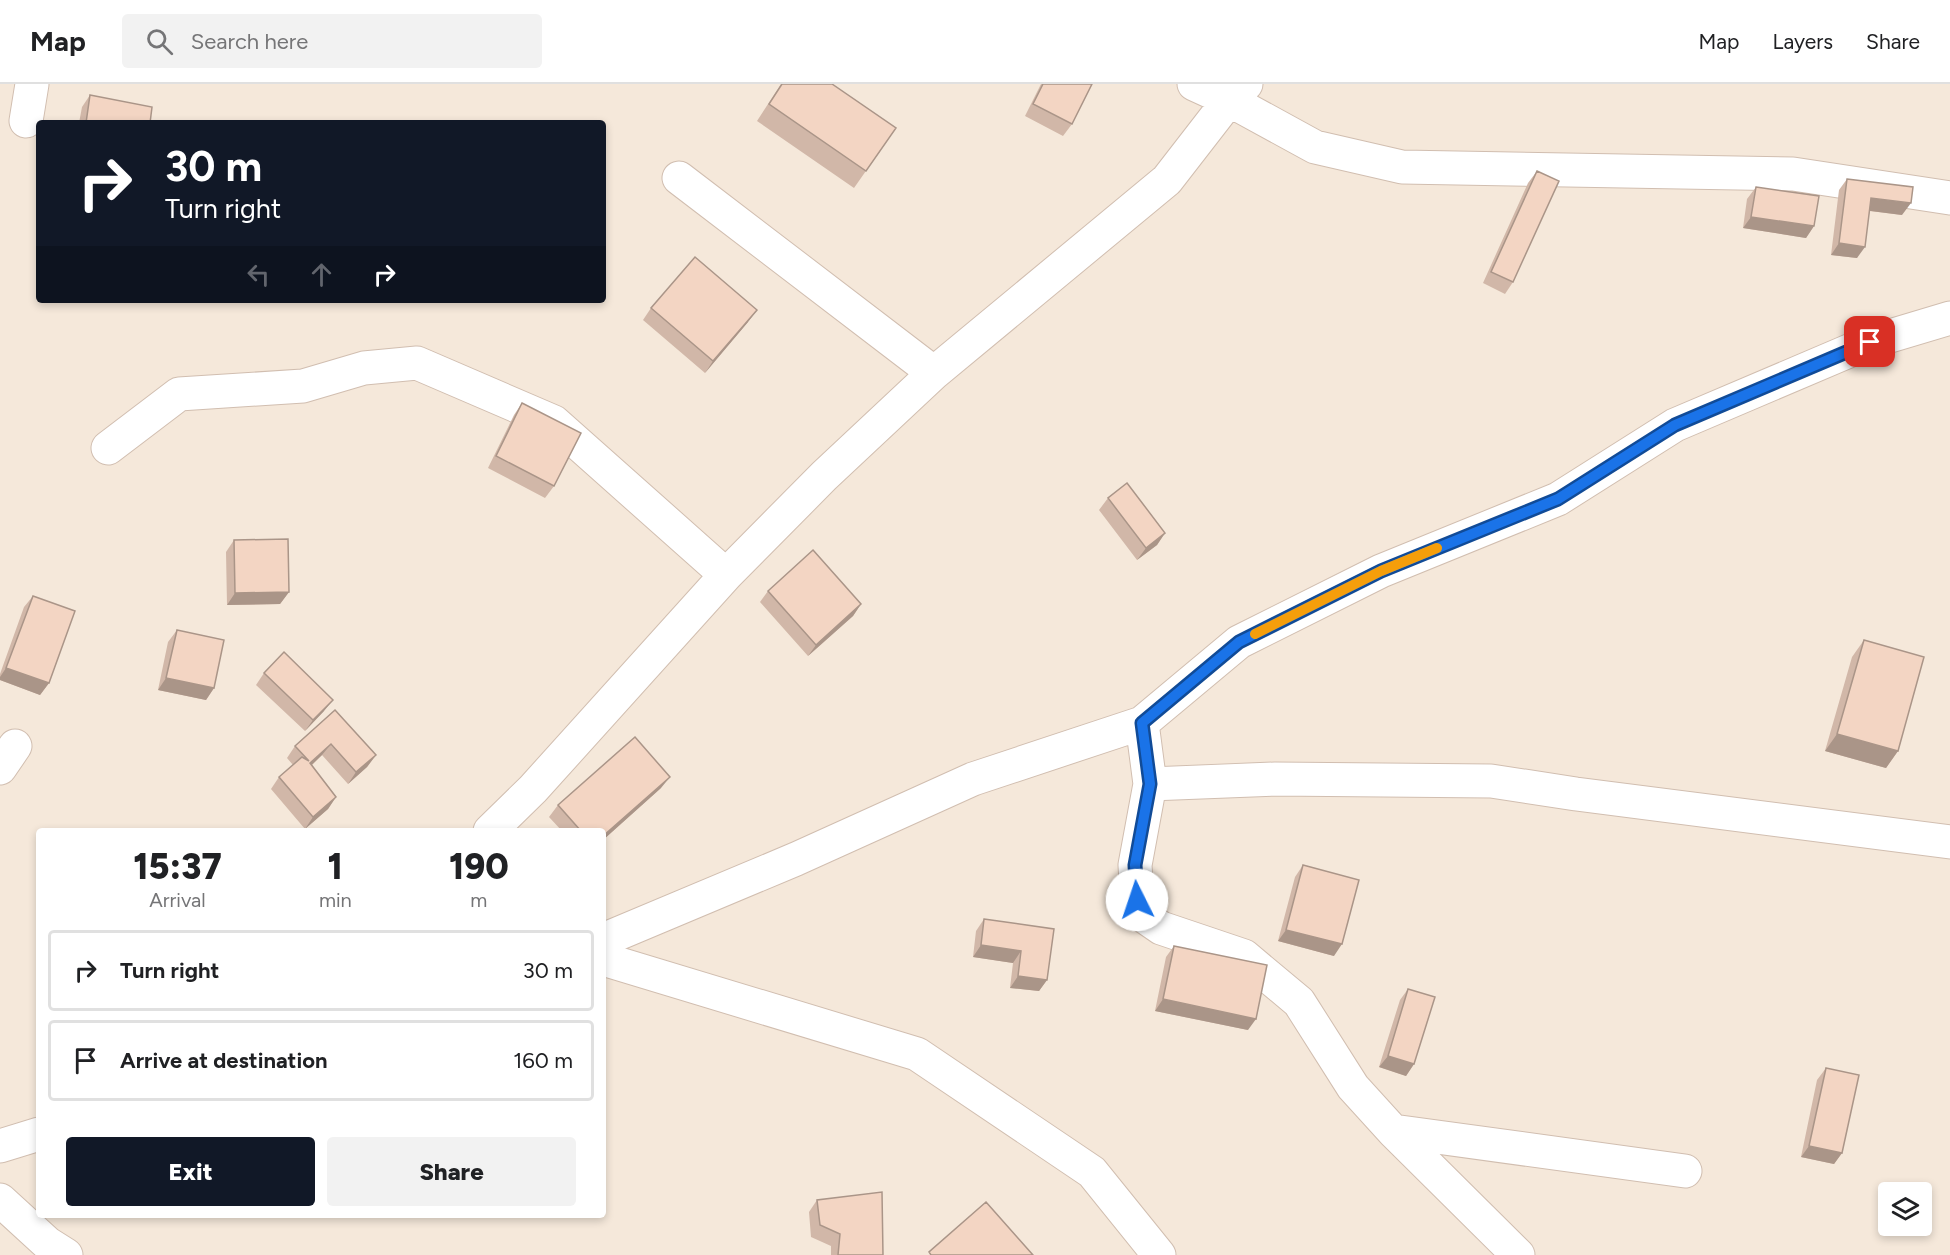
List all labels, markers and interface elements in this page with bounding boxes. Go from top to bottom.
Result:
search box [122,14,542,68]
text: Map [30,24,86,58]
icon: search [143,25,176,58]
text: Search here [191,28,308,55]
text: Map [1699,29,1739,54]
text: Layers [1772,29,1833,54]
text: Share [1866,29,1920,54]
text: 30 m [165,141,262,192]
icon: right [66,144,144,222]
text: Turn right [165,192,281,225]
icon: left [242,258,275,291]
icon: ahead [305,258,338,291]
icon: right [368,258,401,291]
pin [1844,316,1895,367]
icon: arrive [1853,325,1886,358]
text: 15:37 [133,845,222,888]
text: 1 [328,845,343,888]
text: 190 [449,845,509,888]
position arrow [1105,868,1169,932]
text: Arrival [149,888,206,912]
text: min [319,888,352,912]
text: m [470,888,487,912]
icon: right [69,954,102,987]
text: Turn right [120,957,219,984]
text: 30 m [523,957,573,984]
icon: arrive [69,1044,102,1077]
text: Arrive at destination [120,1047,328,1074]
text: 160 m [513,1047,573,1074]
button: Exit [66,1137,315,1206]
button: Share [327,1137,576,1206]
map controls [1878,1182,1932,1236]
button: layers [1878,1182,1932,1236]

